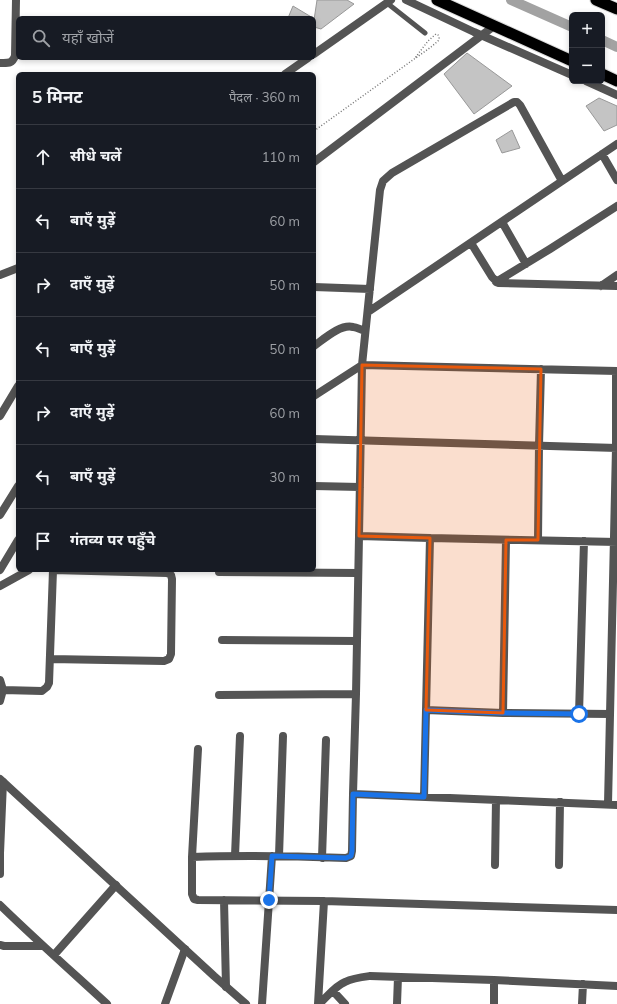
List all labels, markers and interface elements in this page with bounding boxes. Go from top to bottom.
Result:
map controls [569,12,605,84]
button: + [569,12,605,48]
search box [16,16,316,60]
icon: search [30,27,52,49]
text: यहाँ खोजें [62,28,114,47]
button: − [569,48,605,84]
text: 5 मिनट [32,86,83,107]
text: पैदल · 360 m [229,89,300,105]
icon: ahead [32,146,54,168]
text: सीधे चलें [70,146,121,165]
text: 110 m [262,149,300,165]
icon: left [32,210,54,232]
text: बाएँ मुड़ें [70,210,115,229]
text: 60 m [270,213,300,229]
icon: right [32,274,54,296]
text: दाएँ मुड़ें [70,274,114,293]
text: 50 m [270,277,300,293]
icon: left [32,338,54,360]
text: बाएँ मुड़ें [70,338,115,357]
text: 50 m [270,341,300,357]
icon: right [32,402,54,424]
text: दाएँ मुड़ें [70,402,114,421]
text: 60 m [270,405,300,421]
icon: left [32,466,54,488]
text: बाएँ मुड़ें [70,466,115,485]
text: 30 m [270,469,300,485]
icon: arrive [32,530,54,552]
text: गंतव्य पर पहुँचे [70,530,155,549]
route start [570,705,588,723]
route end [260,891,278,909]

